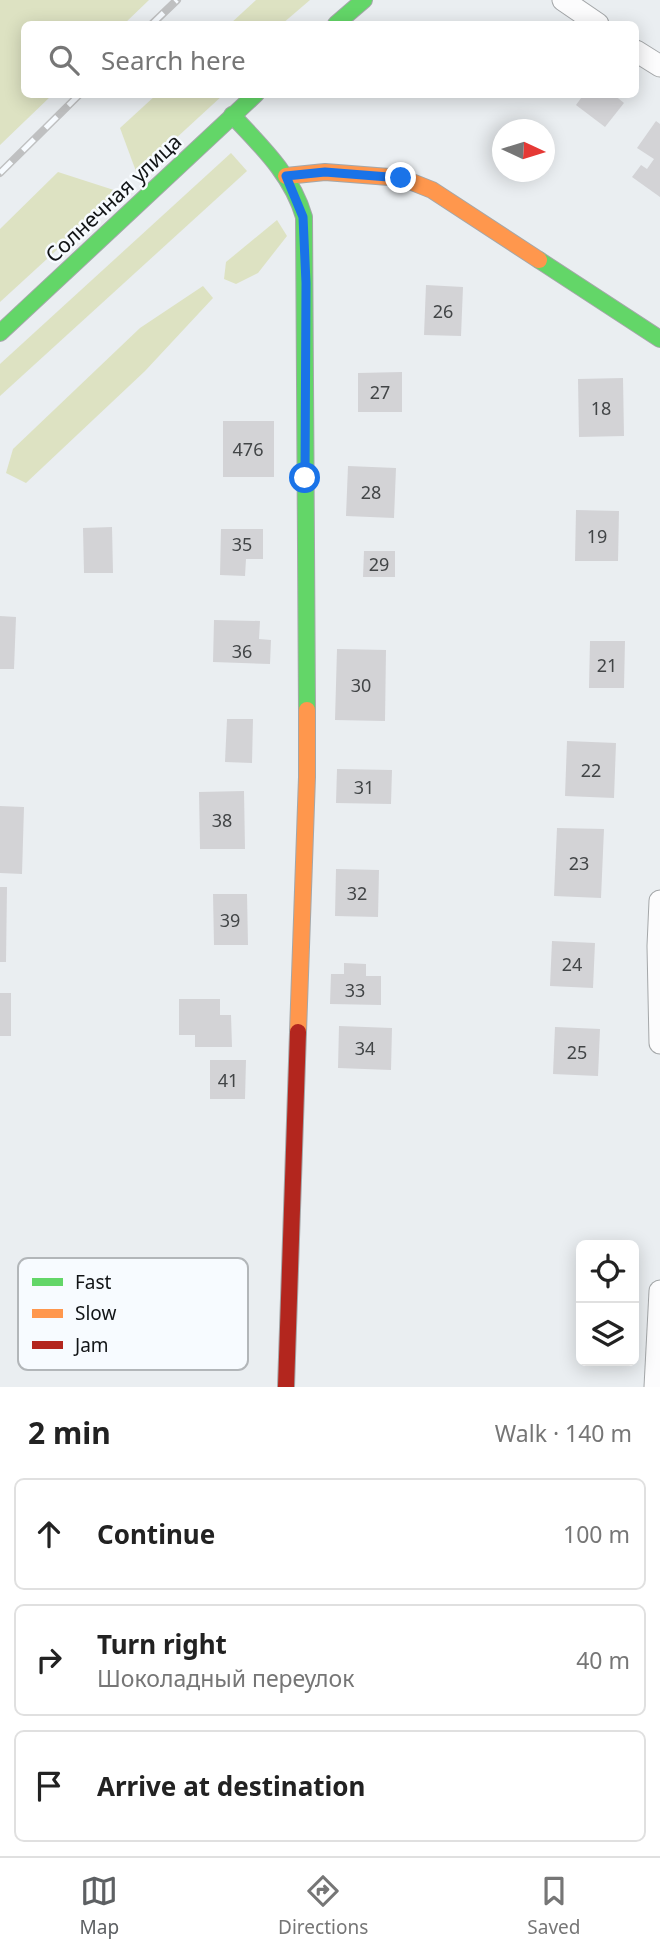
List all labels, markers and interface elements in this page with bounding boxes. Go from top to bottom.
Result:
search box [21,21,639,98]
icon: search [45,41,83,79]
text: Search here [101,42,246,78]
north arrow [492,119,555,182]
street label: Солнечная улица [39,128,187,268]
route end [385,162,416,193]
house number: 26 [433,299,453,323]
house number: 27 [370,380,390,404]
house number: 18 [591,396,611,420]
house number: 476 [233,437,263,461]
route start [289,462,320,493]
house number: 28 [361,480,381,504]
house number: 19 [587,524,607,548]
house number: 35 [232,532,252,556]
house number: 29 [369,552,389,576]
house number: 36 [232,639,252,663]
house number: 21 [597,653,617,677]
house number: 30 [351,673,371,697]
house number: 22 [581,758,601,782]
house number: 31 [354,775,374,799]
house number: 38 [212,808,232,832]
house number: 23 [569,851,589,875]
house number: 32 [347,881,367,905]
house number: 39 [220,908,240,932]
house number: 24 [562,952,582,976]
house number: 33 [345,978,365,1002]
house number: 34 [355,1036,375,1060]
house number: 25 [567,1040,587,1064]
house number: 41 [218,1068,238,1092]
map controls [576,1240,639,1366]
button: locate [576,1240,639,1303]
legend [18,1258,248,1370]
text: Fast [75,1269,112,1295]
text: Slow [75,1300,116,1326]
button: layers [576,1303,639,1366]
text: Jam [73,1332,109,1358]
text: 2 min [28,1412,111,1453]
text: Walk · 140 m [495,1417,632,1449]
icon: ahead [30,1515,68,1553]
text: Continue [97,1516,215,1552]
text: 100 m [563,1518,630,1550]
text: Turn right [97,1626,227,1662]
icon: right [30,1641,68,1679]
text: 40 m [576,1644,630,1676]
text: Шоколадный переулок [97,1662,355,1694]
icon: arrive [30,1767,68,1805]
text: Arrive at destination [97,1768,366,1804]
tab: Map [80,1872,119,1940]
tab: Directions [278,1872,368,1940]
tab: Saved [527,1872,580,1940]

